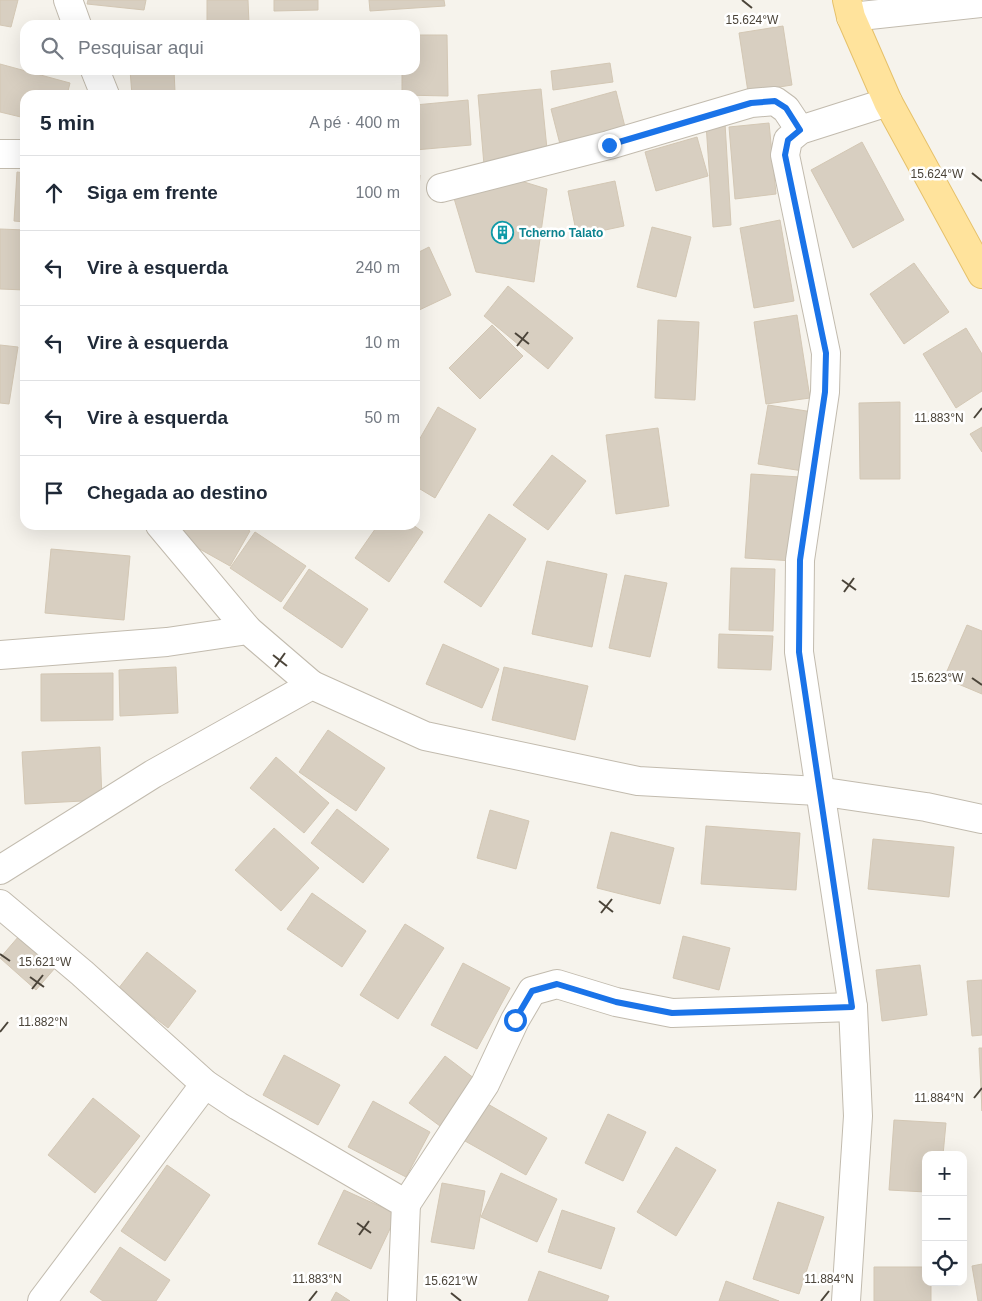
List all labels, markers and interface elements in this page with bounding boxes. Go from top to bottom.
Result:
text: 15.624°W [726,13,779,27]
search box [20,20,420,75]
icon: search [38,34,66,62]
text: Pesquisar aqui [78,37,204,58]
text: 5 min [40,111,95,134]
text: A pé · 400 m [309,114,400,131]
route end [598,134,621,157]
text: 15.624°W [911,167,964,181]
icon: ahead [40,179,68,207]
text: Siga em frente [87,182,218,203]
text: 100 m [356,184,400,201]
building icon: Tcherno Talato [491,221,515,245]
place label: Tcherno Talato [519,226,603,240]
icon: left [40,254,68,282]
text: Vire à esquerda [87,257,228,278]
text: 240 m [356,259,400,276]
icon: left [40,329,68,357]
text: Vire à esquerda [87,332,228,353]
text: 10 m [364,334,400,351]
icon: left [40,404,68,432]
text: Vire à esquerda [87,407,228,428]
text: 50 m [364,409,400,426]
text: 11.883°N [914,411,964,425]
icon: arrive [40,479,68,507]
text: Chegada ao destino [87,482,268,503]
text: 15.623°W [911,671,964,685]
text: 15.621°W [19,955,72,969]
route start [504,1009,527,1032]
text: 11.882°N [18,1015,68,1029]
text: 11.884°N [914,1091,964,1105]
map controls [922,1151,967,1286]
button: + [922,1151,967,1196]
button: − [922,1196,967,1241]
button: locate [922,1241,967,1286]
text: 11.883°N [292,1272,342,1286]
text: 11.884°N [804,1272,854,1286]
text: 15.621°W [425,1274,478,1288]

